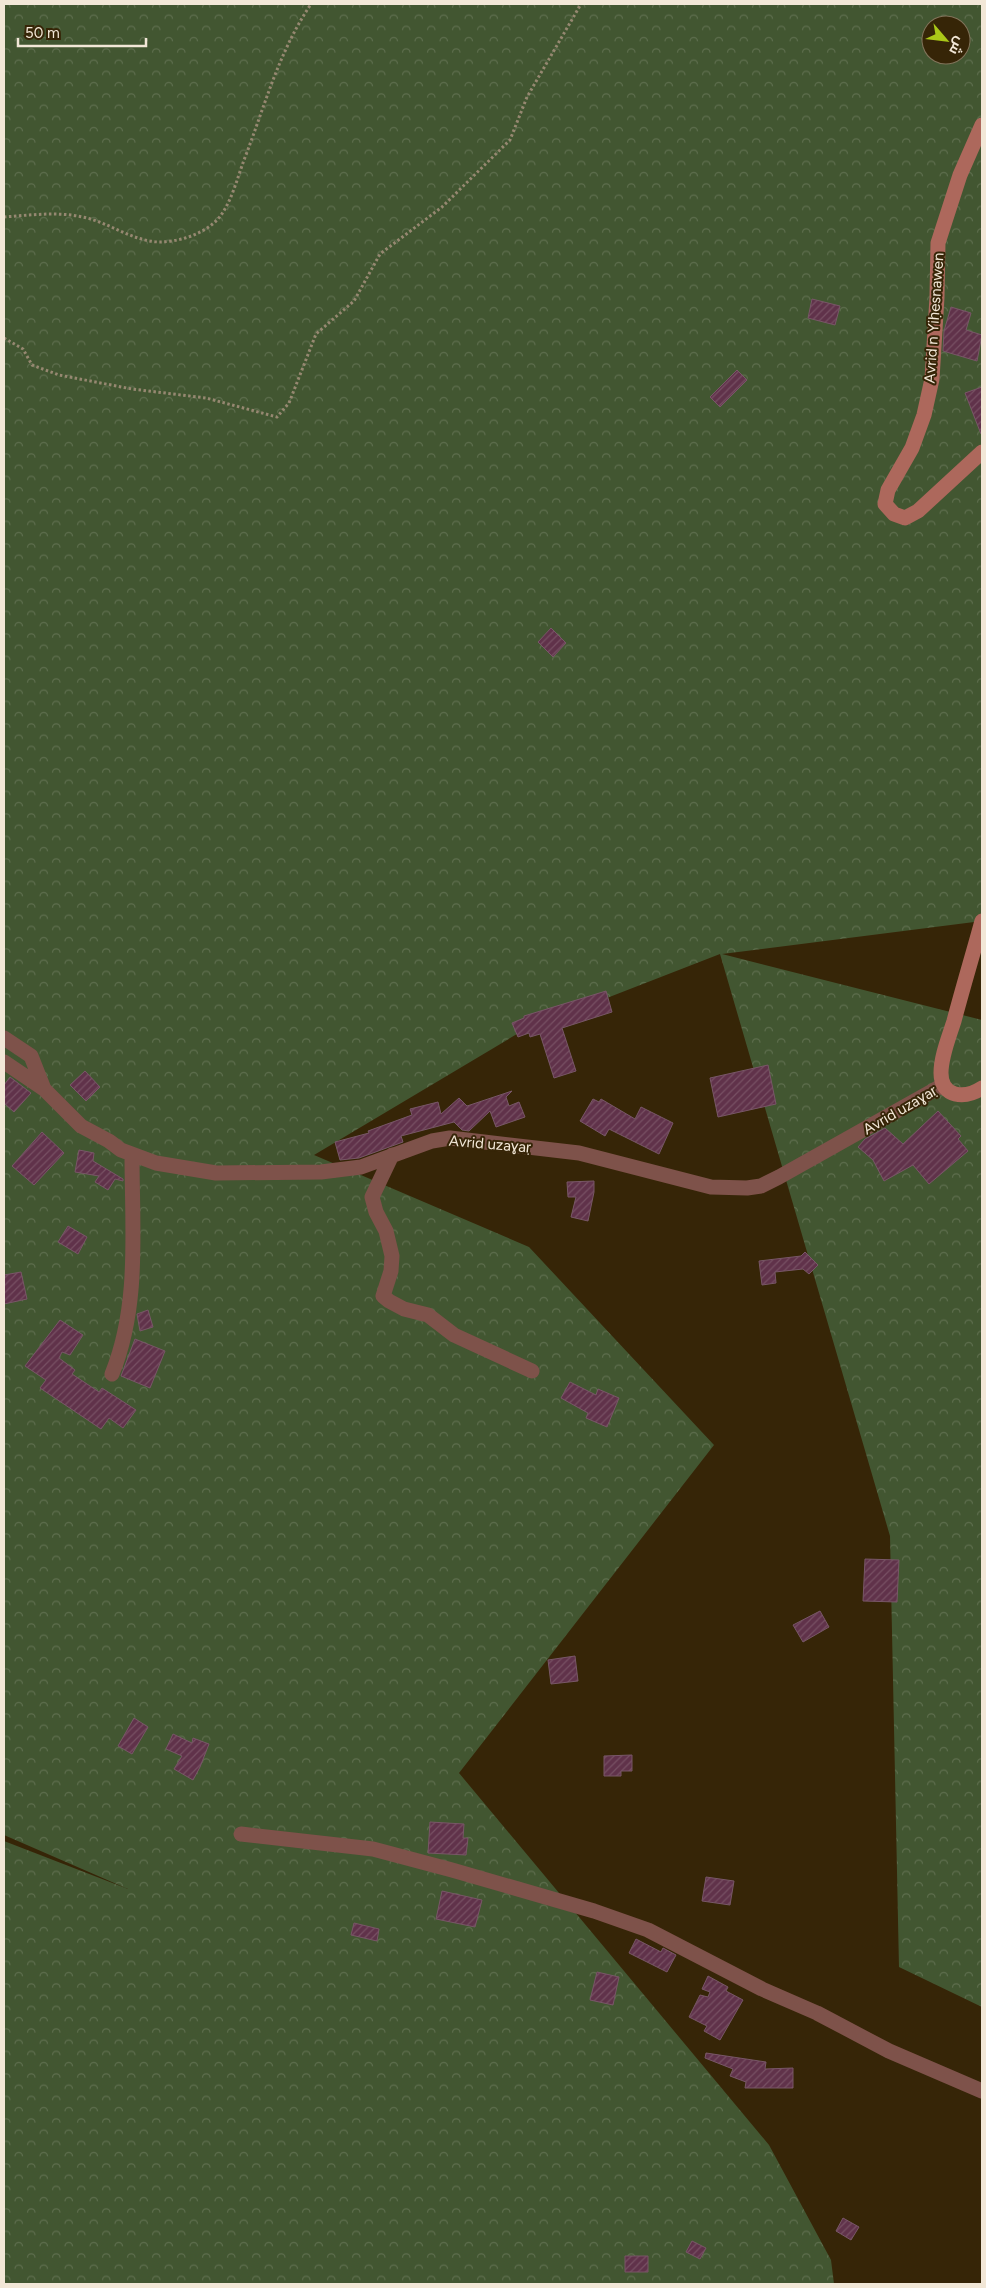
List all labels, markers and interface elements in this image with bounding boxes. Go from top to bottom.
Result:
scale bar [18,15,145,47]
north arrow [921,15,971,65]
text: 50 m [25,24,60,42]
text: ش [945,34,969,58]
street label: Avrid n Yiḥesnawen [920,252,948,384]
street label: Avrid uzaɣaṛ [860,1082,940,1138]
street label: Avrid uzaɣaṛ [448,1131,532,1157]

